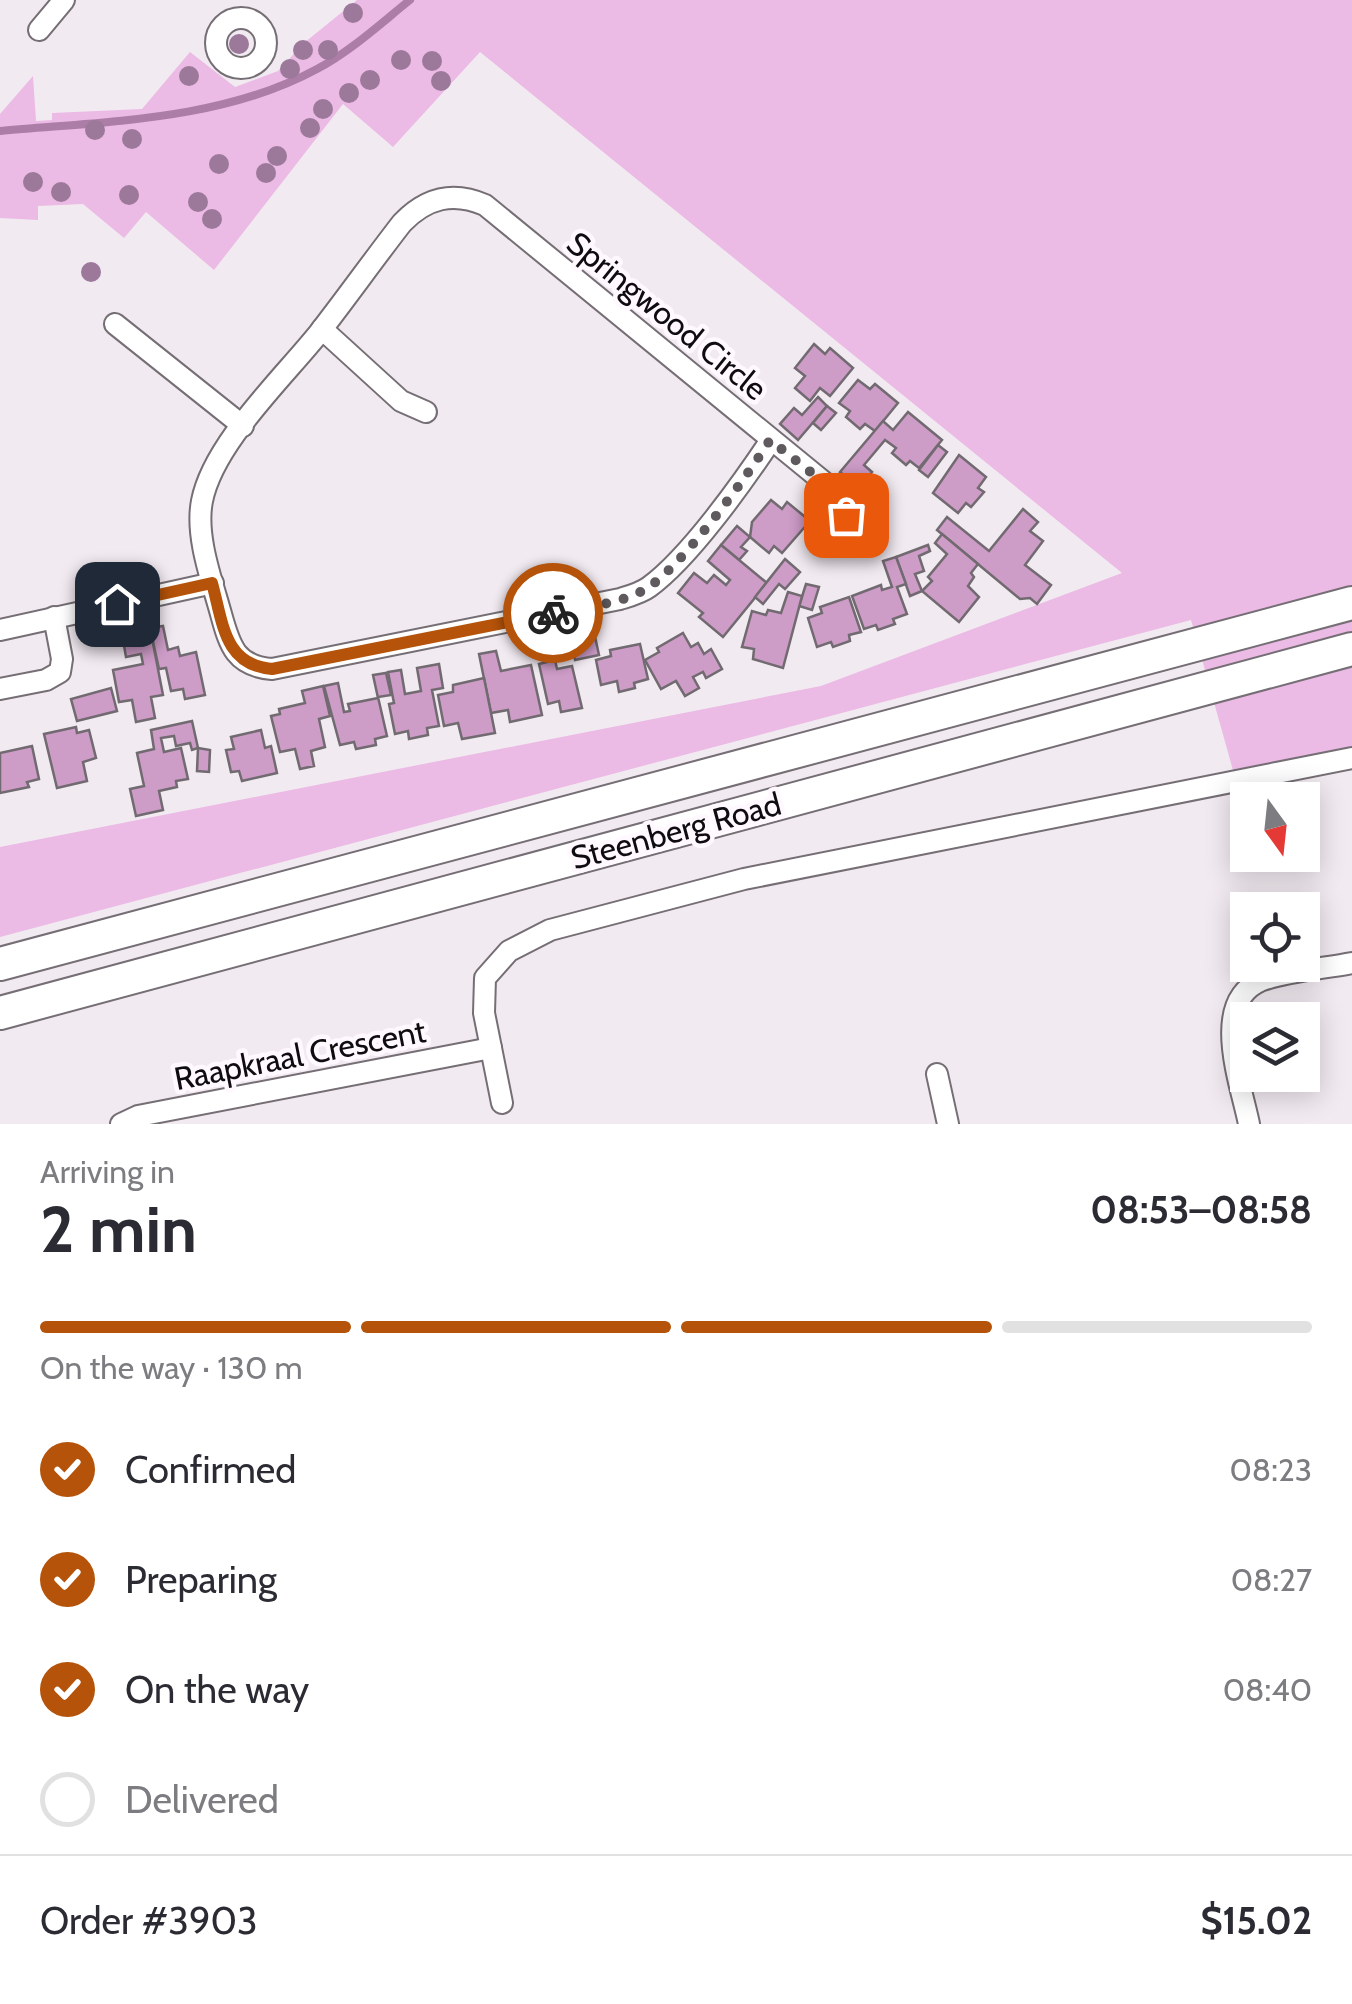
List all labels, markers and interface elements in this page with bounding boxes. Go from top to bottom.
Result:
street label: Springwood Circle [560,223,775,408]
pin [804,473,889,558]
icon: bag [819,488,874,543]
pin [75,562,160,647]
courier [503,563,603,663]
icon: home [90,577,145,632]
icon: bike [526,586,581,641]
north arrow [1230,782,1320,872]
map controls [1230,782,1320,1092]
street label: Steenberg Road [566,784,785,877]
button: locate [1230,892,1320,982]
button: layers [1230,1002,1320,1092]
street label: Raapkraal Crescent [171,1011,429,1098]
text: Arriving in [40,1152,175,1191]
text: 08:53–08:58 [1090,1186,1312,1233]
text: 2 min [40,1189,197,1268]
text: On the way · 130 m [40,1348,303,1387]
icon: check [40,1442,95,1497]
text: Confirmed [125,1446,296,1493]
text: 08:23 [1230,1450,1312,1489]
icon: check [40,1552,95,1607]
text: Preparing [125,1556,277,1603]
text: 08:27 [1231,1560,1312,1599]
icon: check [40,1662,95,1717]
text: On the way [125,1666,309,1713]
text: 08:40 [1223,1670,1312,1709]
text: Delivered [125,1776,279,1823]
text: Order #3903 [40,1897,258,1944]
text: $15.02 [1201,1897,1312,1944]

